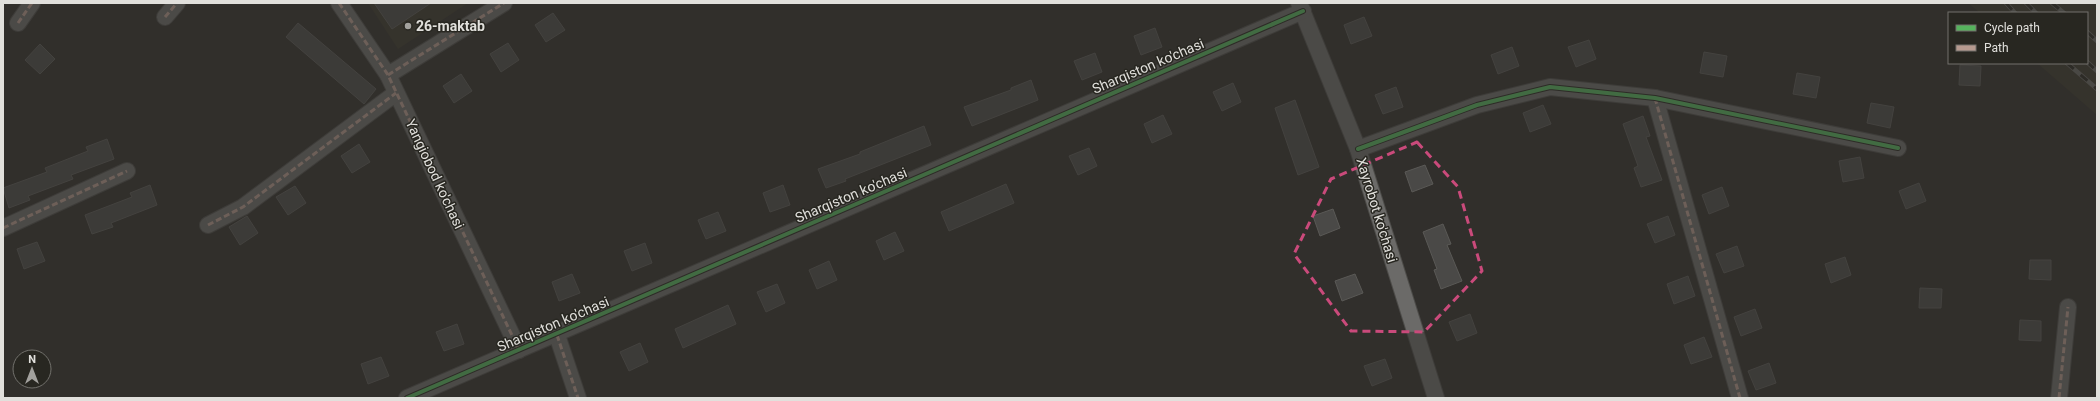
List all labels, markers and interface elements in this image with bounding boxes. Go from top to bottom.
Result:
legend [1948,12,2088,64]
place label: 26-maktab [416,18,485,34]
marker: 26-maktab [403,21,413,31]
text: Cycle path [1984,21,2040,35]
street label: Sharqiston ko'chasi [1090,35,1206,97]
text: Path [1984,41,2009,55]
street label: Yangiobod ko'chasi [403,117,467,231]
street label: Xayrobot ko'chasi [1353,156,1401,264]
street label: Sharqiston ko'chasi [793,164,909,226]
street label: Sharqiston ko'chasi [495,293,611,355]
north arrow [12,349,52,389]
text: N [28,353,36,366]

